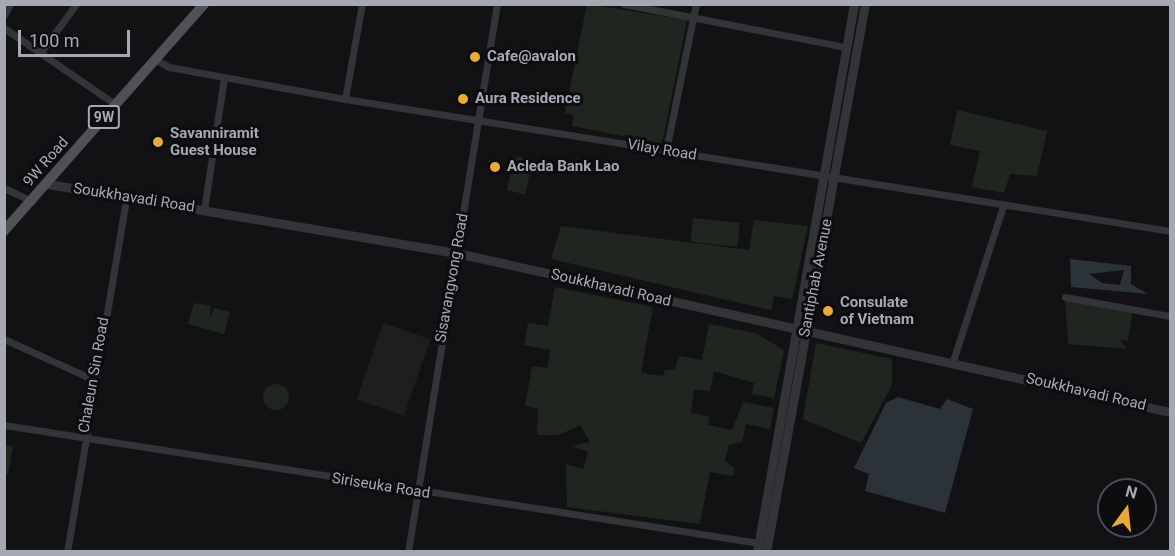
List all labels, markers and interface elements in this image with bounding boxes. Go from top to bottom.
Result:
scale bar [21,18,134,56]
text: 100 m [29,30,80,51]
place label: Cafe@avalon [487,48,576,66]
marker: Cafe@avalon [468,50,482,64]
place label: Aura Residence [475,90,581,108]
marker: Aura Residence [456,92,470,106]
road number: 9W [88,106,120,128]
place label: Savanniramit Guest House [170,124,259,159]
street label: 9W Road [20,134,72,190]
marker: Savanniramit Guest House [151,135,165,149]
street label: Vilay Road [626,136,698,164]
place label: Acleda Bank Lao [507,158,620,176]
marker: Acleda Bank Lao [488,160,502,174]
street label: Soukkhavadi Road [72,180,196,216]
street label: Sisavangvong Road [432,212,472,344]
street label: Santiphab Avenue [796,217,836,339]
street label: Soukkhavadi Road [549,265,673,311]
place label: Consulate of Vietnam [840,293,914,328]
marker: Consulate of Vietnam [821,304,835,318]
street label: Chaleun Sin Road [75,316,113,434]
street label: Soukkhavadi Road [1024,369,1148,415]
street label: Siriseuka Road [331,469,431,503]
north arrow [1097,478,1157,538]
text: N [1123,481,1139,503]

